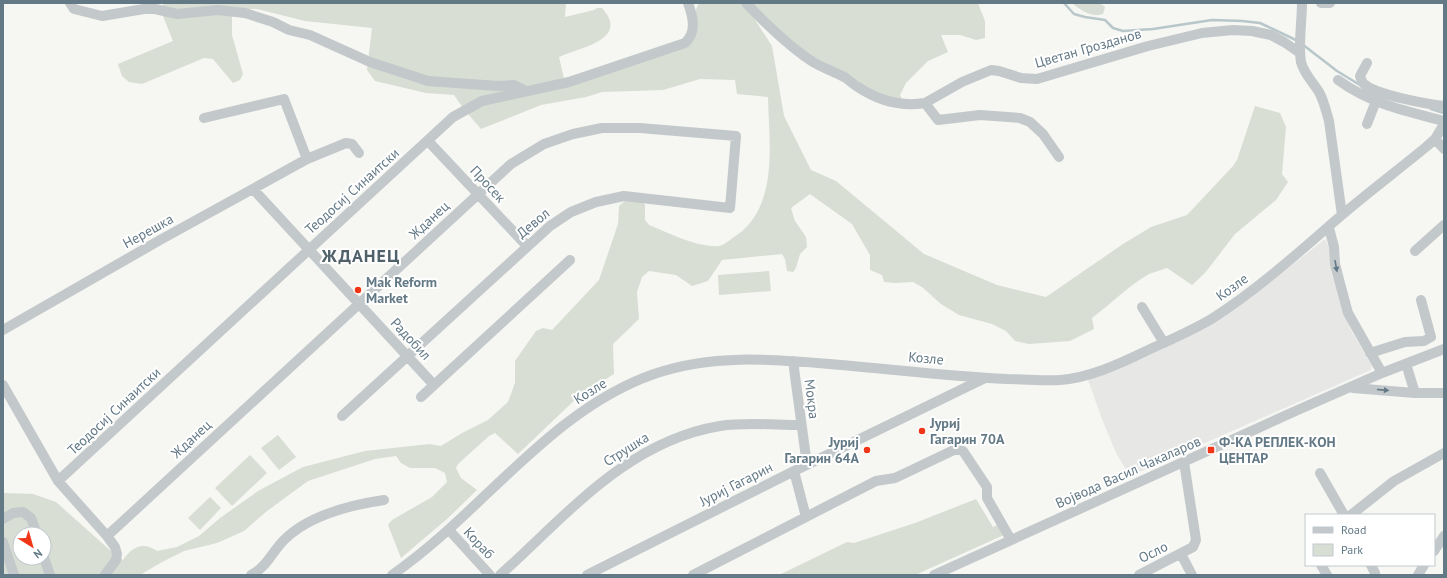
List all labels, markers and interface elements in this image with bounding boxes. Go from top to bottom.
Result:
street label: Цветан Грозданов [1033,24,1143,72]
street label: Теодосиј Синаитски [301,144,403,238]
street label: Просек [466,162,510,206]
street label: Жданец [405,197,453,244]
street label: Девол [513,204,553,242]
street label: Нерешка [120,210,177,252]
district label: ЖДАНЕЦ [321,244,400,267]
one-way arrow [1333,260,1339,272]
street label: Козле [1212,269,1252,305]
place label: Mak Reform Market [366,273,437,307]
marker: Mak Reform Market [353,285,363,295]
street label: Радобил [387,314,435,364]
street label: Козле [908,347,944,369]
street label: Теодосиј Синаитски [64,363,164,459]
street label: Козле [570,374,610,408]
street label: Мокра [801,378,823,420]
one-way arrow [1377,387,1389,393]
place label: Јуриј Гагарин 70А [929,414,1005,448]
street label: Жданец [167,416,215,463]
marker: Јуриј Гагарин 70А [917,426,927,436]
street label: Струшка [600,428,652,470]
street label: Војвода Васил Чакаларов [1053,432,1203,512]
place label: Јуриј Гагарин 64А [785,433,860,467]
place label: Ф-КА РЕПЛЕК-КОН ЦЕНТАР [1219,433,1336,467]
marker: Јуриј Гагарин 64А [862,445,872,455]
marker: Ф-КА РЕПЛЕК-КОН ЦЕНТАР [1206,445,1216,455]
street label: Јуриј Гагарин [695,458,776,511]
legend [1305,514,1435,566]
text: Road [1341,522,1366,537]
street label: Кораб [460,523,498,563]
north arrow [12,526,52,566]
street label: Осло [1135,537,1171,567]
text: Park [1341,542,1363,557]
text: N [31,546,45,562]

